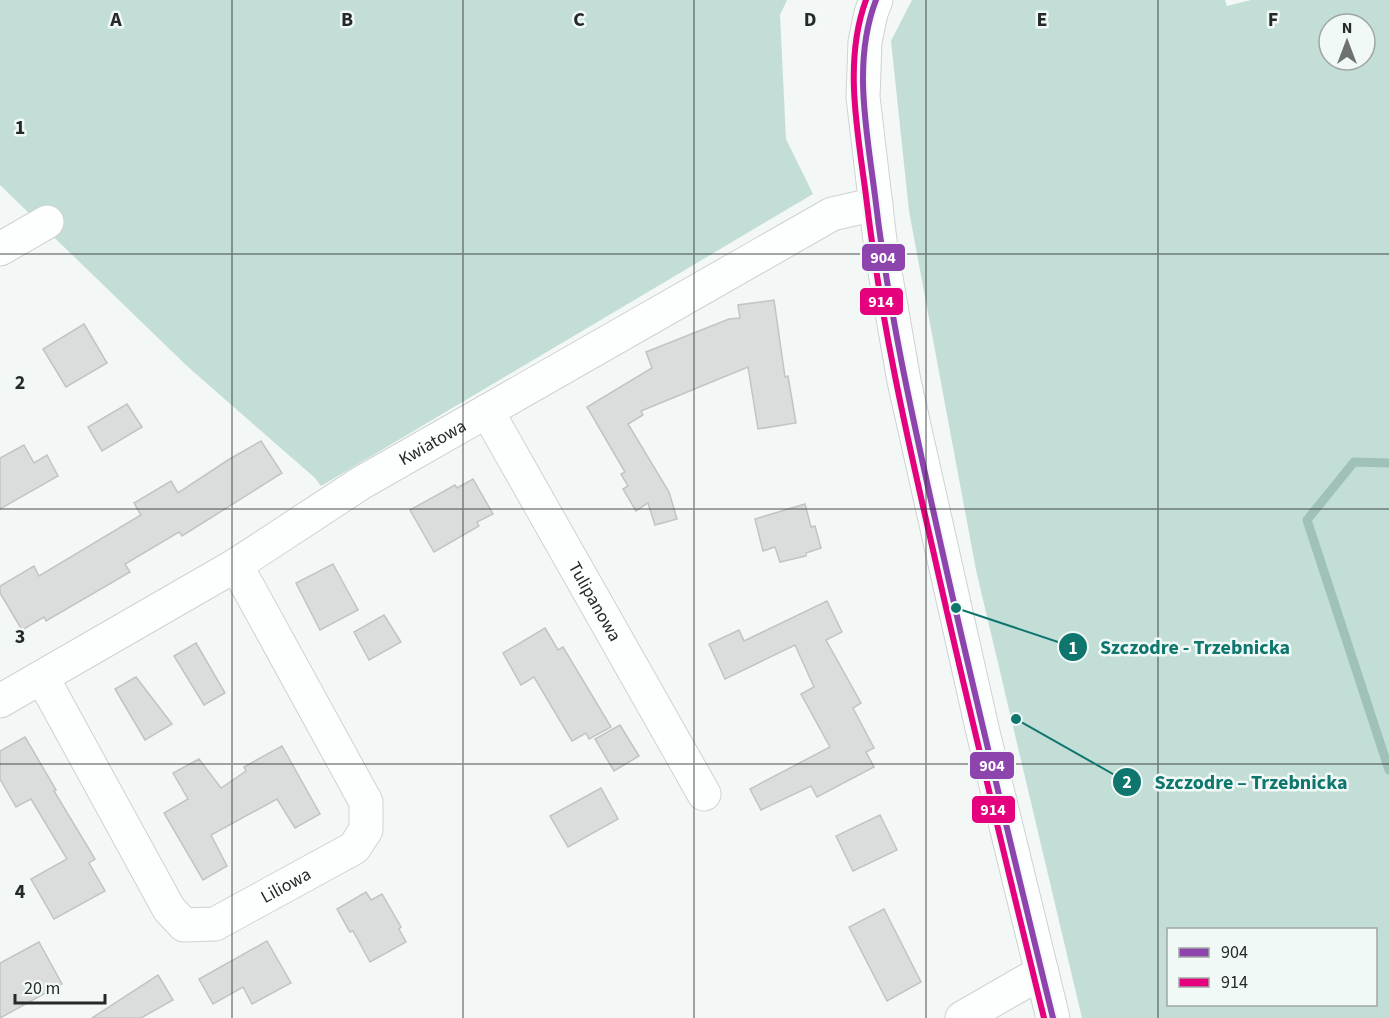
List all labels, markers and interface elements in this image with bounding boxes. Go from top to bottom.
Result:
text: A [109,6,122,34]
text: B [341,6,353,34]
text: C [573,6,585,34]
text: D [804,6,816,34]
text: E [1037,6,1047,34]
text: F [1268,6,1278,34]
north arrow [1317,12,1377,72]
text: N [1342,17,1352,39]
text: 1 [15,114,25,142]
line badge: 904 [861,243,906,272]
text: 904 [870,247,896,269]
line badge: 914 [859,287,904,316]
text: 914 [868,291,894,313]
text: 2 [15,369,25,397]
street label: Kwiatowa [394,414,471,472]
street label: Tulipanowa [562,557,627,646]
text: 3 [15,623,25,651]
callout: Szczodre - Trzebnicka [1058,628,1302,666]
text: Szczodre - Trzebnicka [1100,634,1290,662]
text: 1 [1068,636,1078,661]
line badge: 904 [969,751,1015,780]
text: 904 [979,755,1005,777]
callout: Szczodre – Trzebnicka [1112,763,1359,801]
text: Szczodre – Trzebnicka [1155,769,1348,797]
text: 2 [1122,770,1132,795]
line badge: 914 [971,795,1016,824]
text: 914 [980,799,1006,821]
street label: Liliowa [256,862,316,910]
text: 4 [15,878,26,906]
legend [1167,928,1377,1006]
text: 904 [1221,940,1248,965]
scale bar [15,967,105,1005]
text: 914 [1221,970,1248,995]
text: 20 m [24,976,60,1001]

